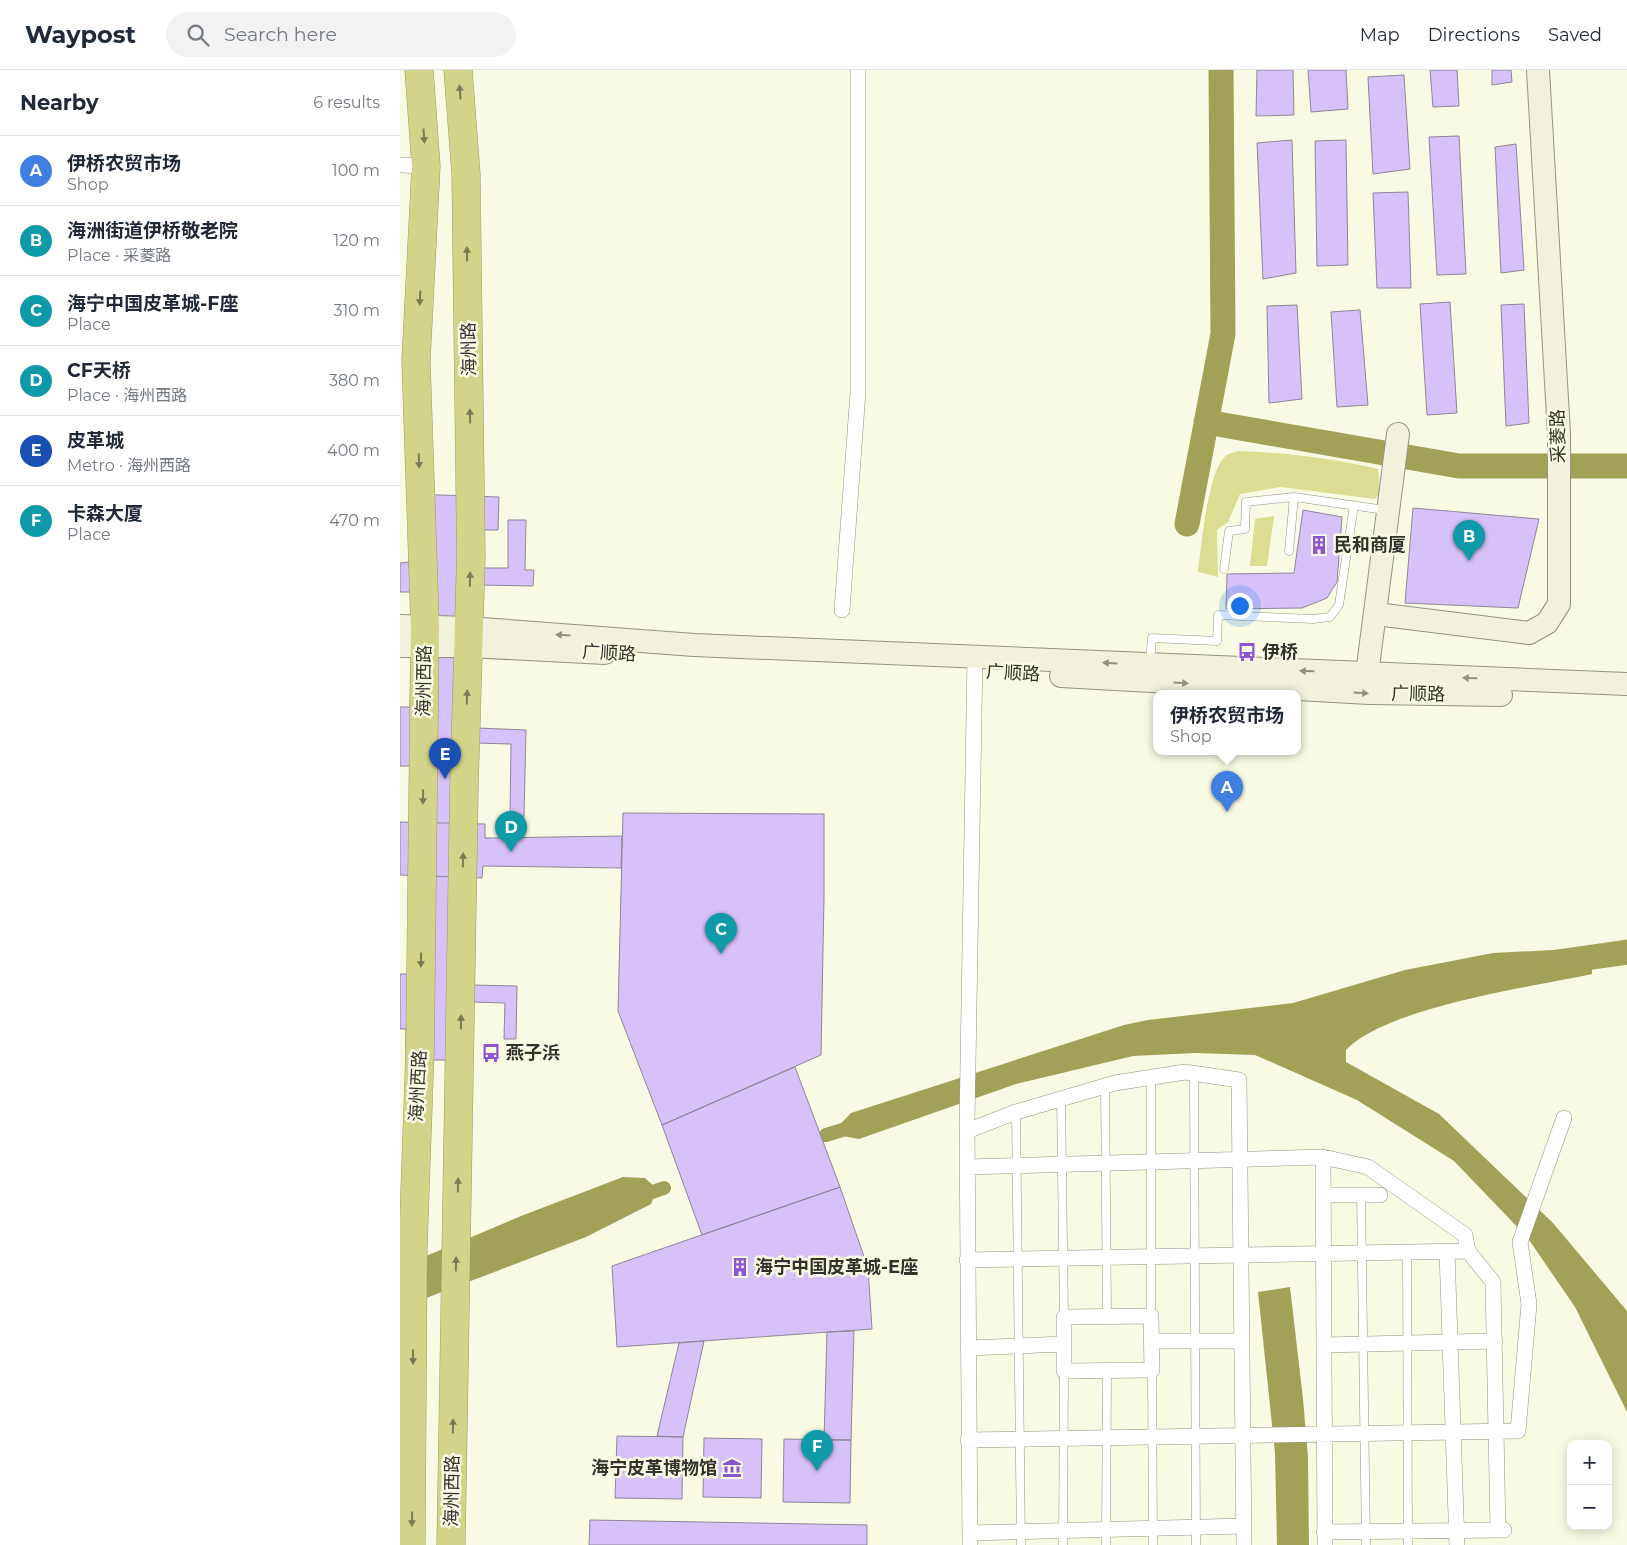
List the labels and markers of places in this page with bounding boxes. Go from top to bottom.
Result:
pin: B [1453,520,1485,561]
building icon: 民和商厦 [1308,534,1330,556]
place label: 民和商厦 [1334,534,1406,556]
bus stop icon: 伊桥 [1236,641,1258,663]
place label: 伊桥 [1262,641,1298,663]
pin: E [429,738,461,779]
pin: A [1211,771,1243,812]
pin: D [495,811,527,852]
pin: C [705,913,737,954]
bus stop icon: 燕子浜 [480,1042,502,1064]
place label: 燕子浜 [506,1042,560,1064]
building icon: 海宁中国皮革城-E座 [729,1256,751,1278]
place label: 海宁中国皮革城-E座 [755,1256,918,1278]
pin: F [801,1430,833,1471]
place label: 海宁皮革博物馆 [591,1457,717,1479]
museum icon: 海宁皮革博物馆 [721,1457,743,1479]

